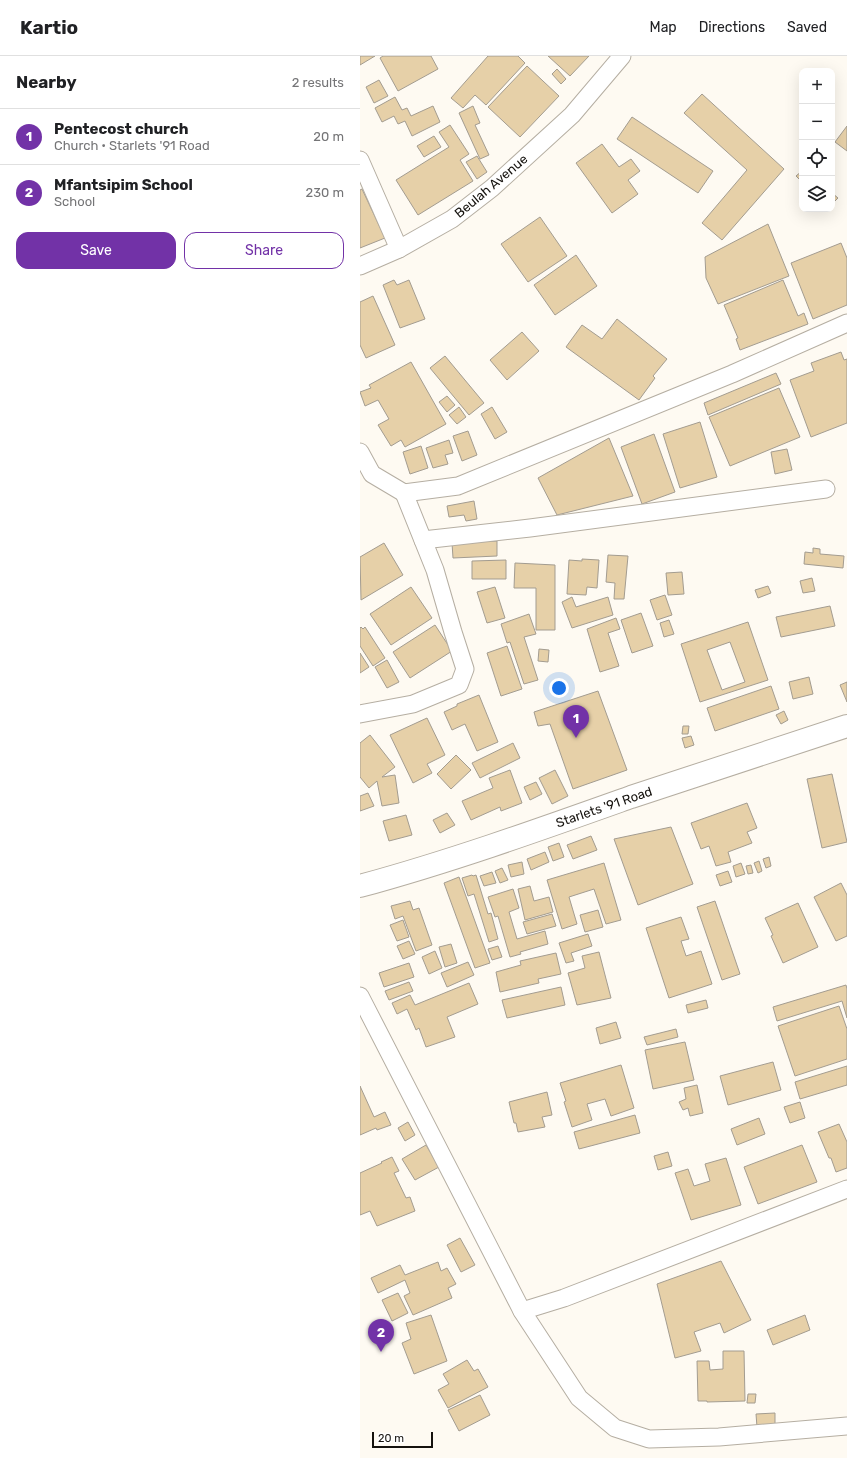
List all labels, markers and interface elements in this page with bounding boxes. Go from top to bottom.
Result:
text: Kartio [20,16,78,39]
text: Map [650,19,677,36]
text: Directions [699,19,765,36]
text: Saved [787,19,827,36]
map controls [799,68,835,212]
button: + [799,68,835,104]
text: Nearby [16,72,77,92]
text: 2 results [292,75,344,90]
button: − [799,104,835,140]
text: Pentecost church [54,120,188,138]
text: 1 [26,129,32,144]
text: 20 m [313,129,344,144]
text: Church · Starlets '91 Road [54,138,210,153]
button: locate [799,140,835,176]
street label: Beulah Avenue [452,151,530,221]
text: Mfantsipim School [54,176,193,194]
button: layers [799,176,835,212]
text: 2 [25,185,33,200]
text: 230 m [306,185,344,200]
text: School [54,194,95,209]
button: Save [16,232,176,269]
button: Share [184,232,344,269]
your location [549,678,569,698]
pin: 1 [563,705,589,738]
street label: Starlets '91 Road [554,784,654,830]
pin: 2 [368,1319,394,1352]
scale bar [372,1430,433,1449]
text: 20 m [378,1432,404,1445]

